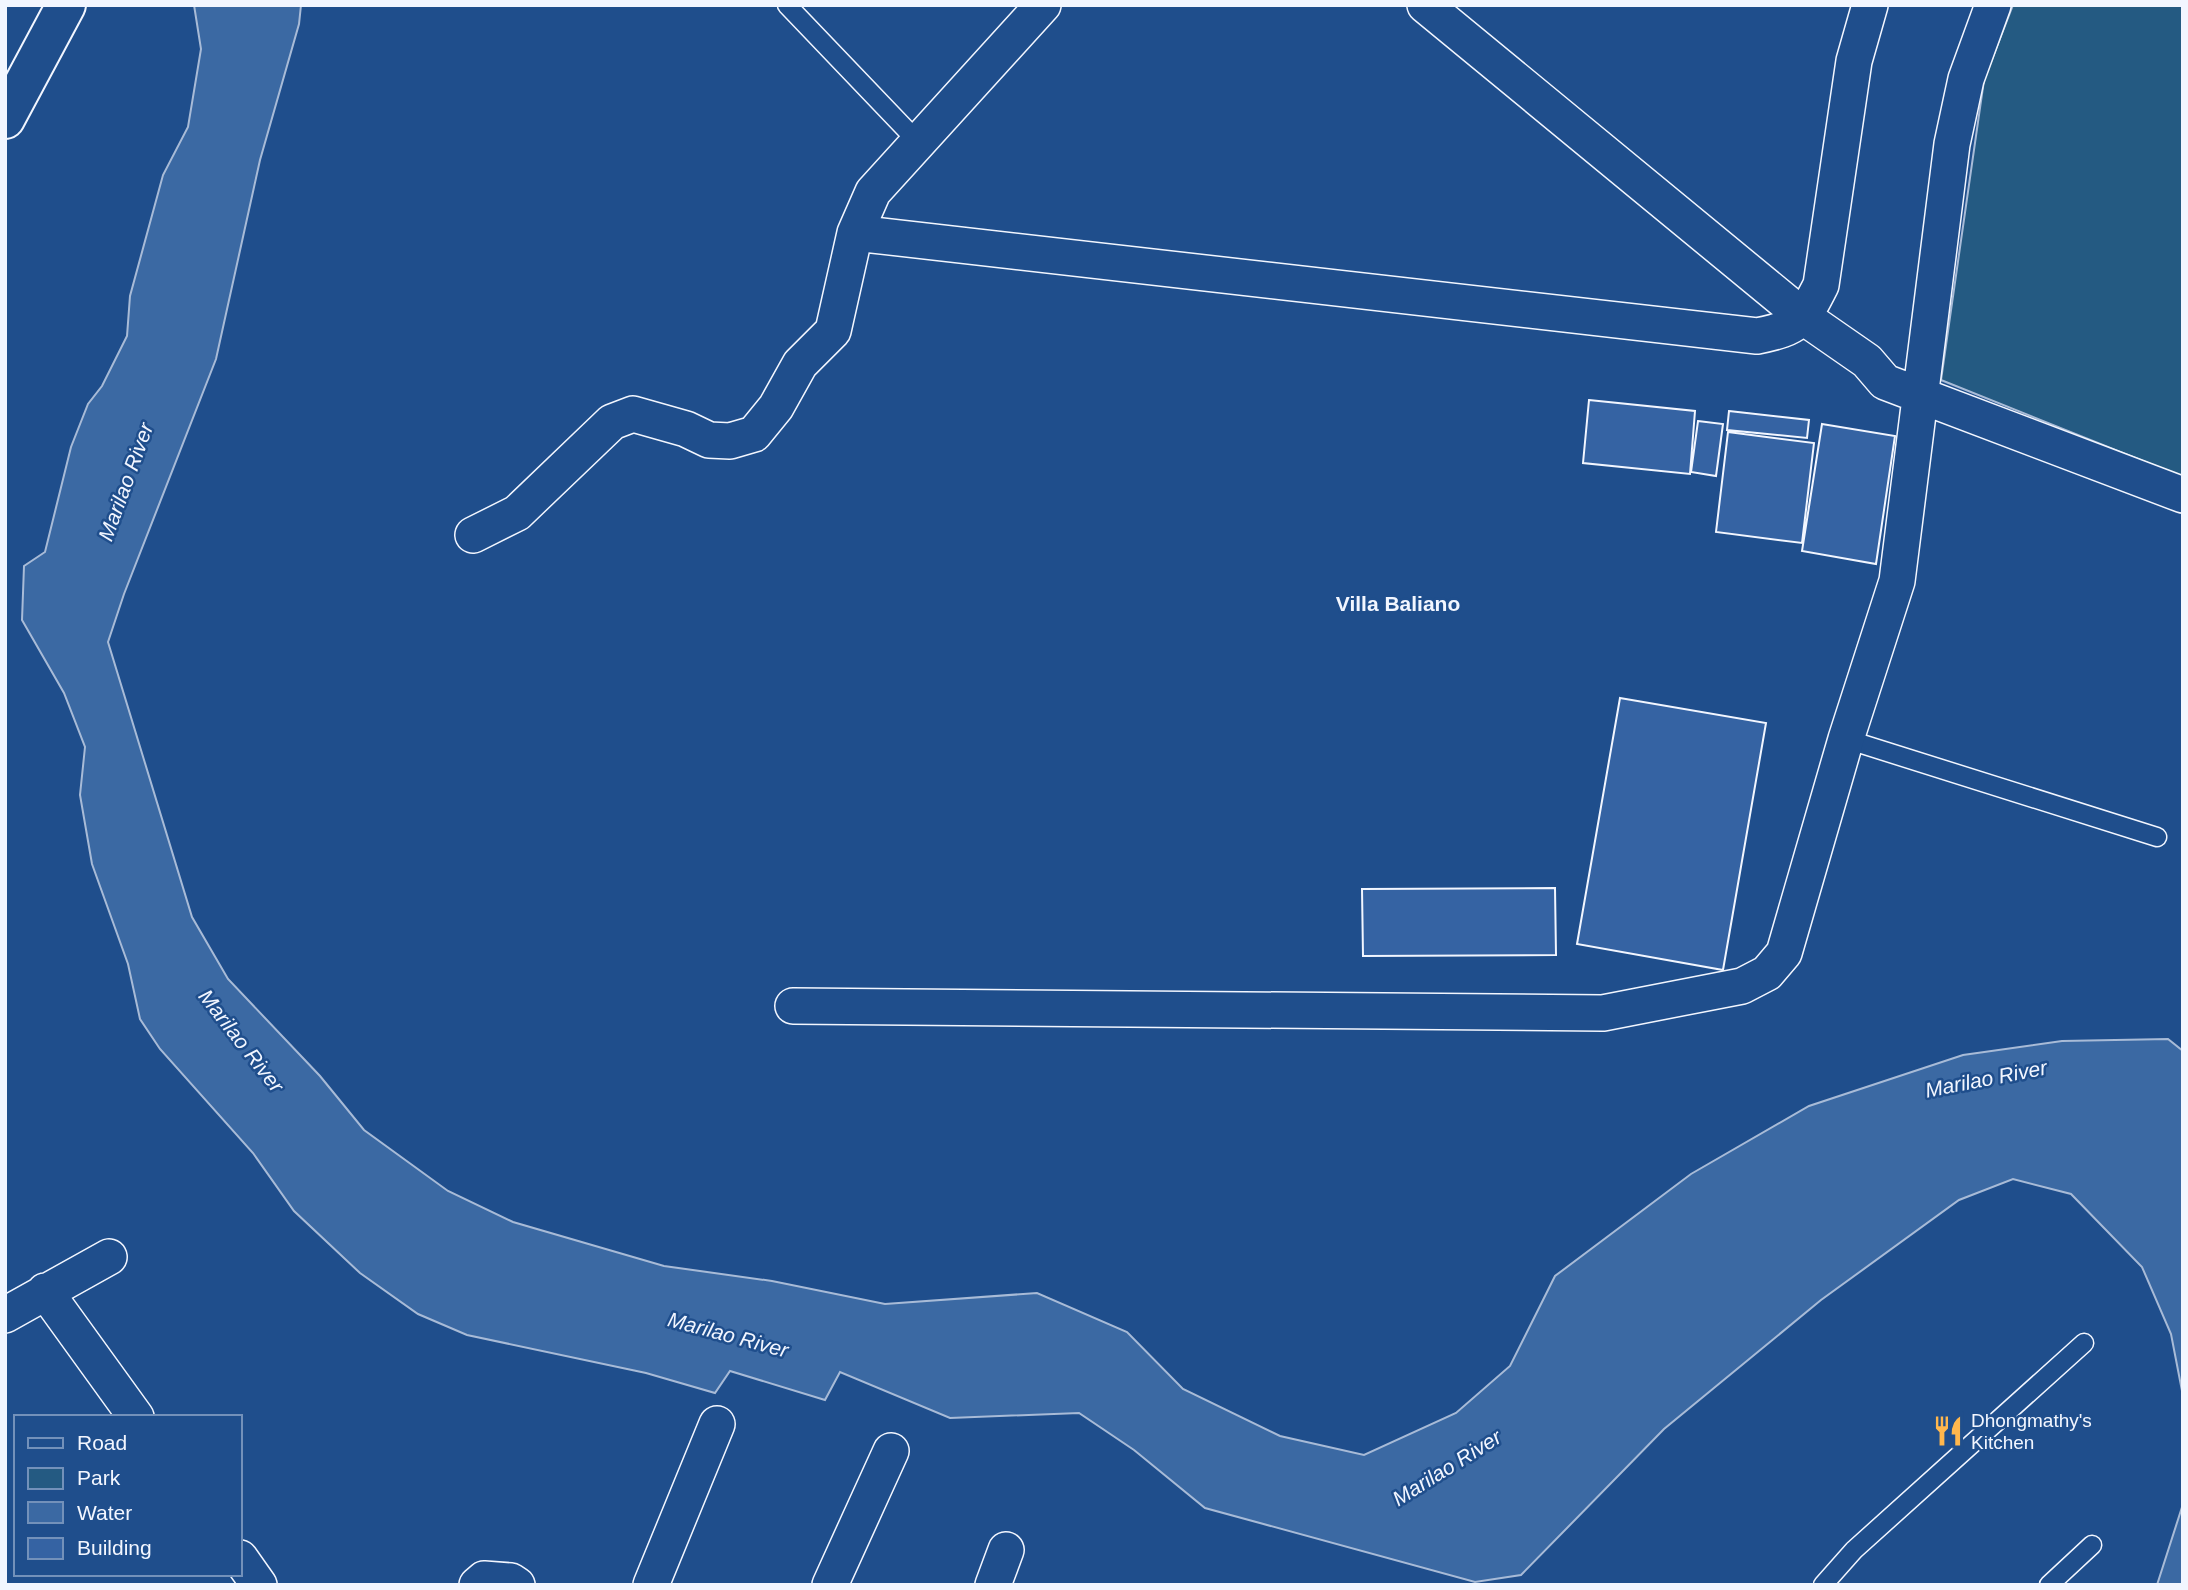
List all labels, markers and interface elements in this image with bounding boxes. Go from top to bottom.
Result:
water label: Marilao River [94,419,158,544]
district label: Villa Baliano [1336,592,1460,615]
water label: Marilao River [194,985,289,1097]
water label: Marilao River [1923,1055,2050,1102]
water label: Marilao River [665,1307,792,1362]
place label: Dhongmathy's Kitchen [1971,1410,2092,1453]
restaurant icon: Dhongmathy's Kitchen [1931,1414,1965,1448]
legend [14,1415,242,1576]
water label: Marilao River [1388,1425,1506,1510]
text: Road [77,1431,127,1454]
text: Park [77,1466,121,1489]
text: Water [77,1501,132,1524]
text: Building [77,1536,152,1559]

